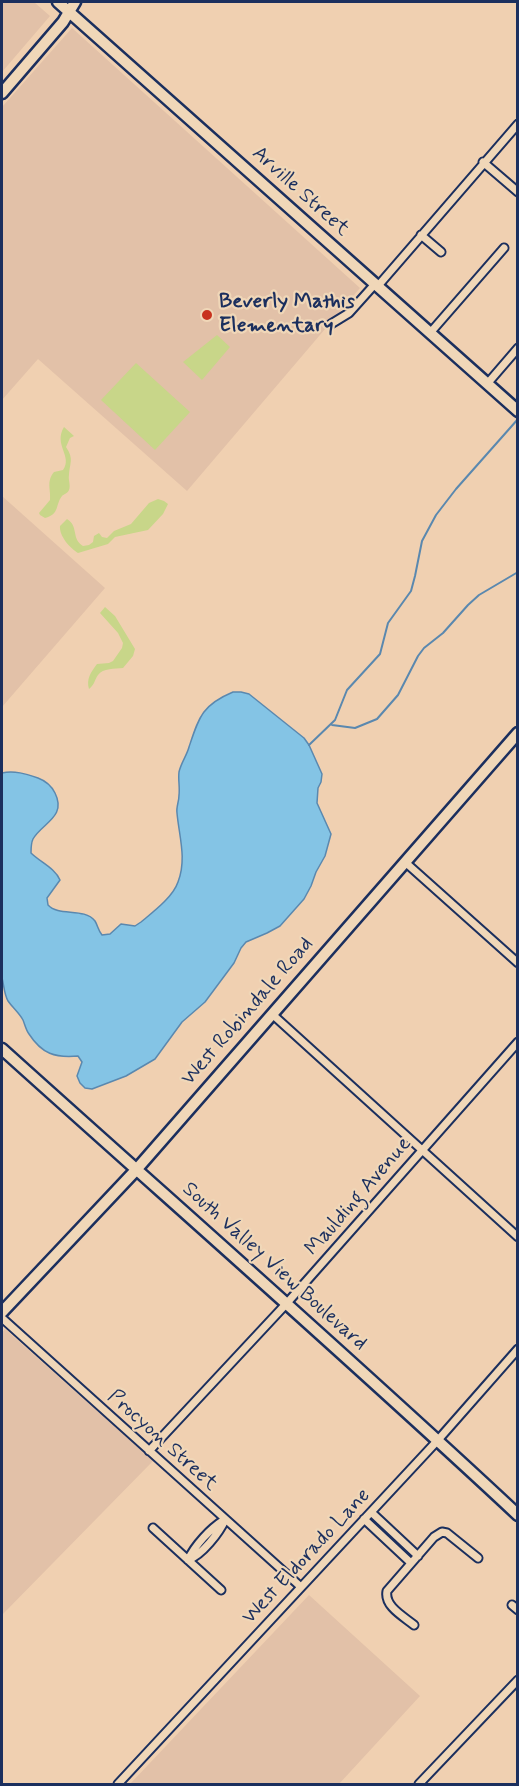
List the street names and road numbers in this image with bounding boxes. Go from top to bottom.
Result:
street label: Arville Street [246,142,354,242]
street label: West Robindale Road [177,933,319,1091]
street label: Maulding Avenue [301,1132,417,1262]
street label: South Valley View Boulevard [176,1177,372,1357]
street label: Procyon Street [102,1385,222,1497]
street label: West Eldorado Lane [238,1484,376,1630]

